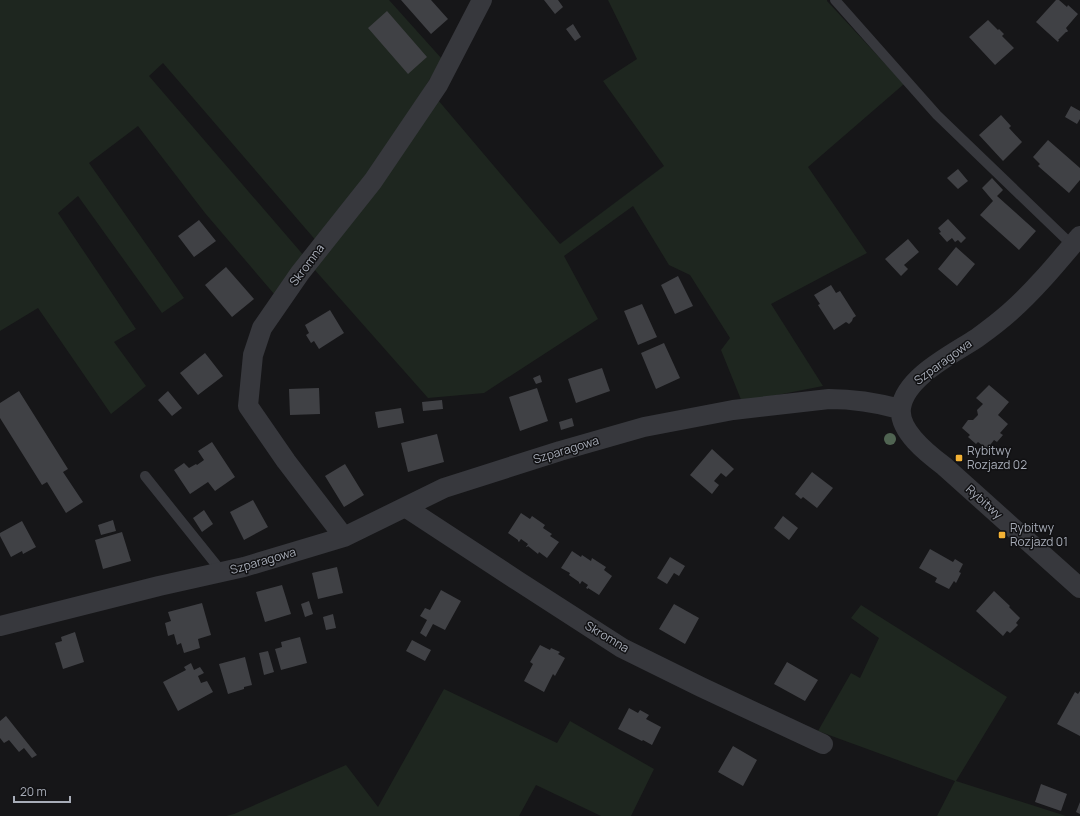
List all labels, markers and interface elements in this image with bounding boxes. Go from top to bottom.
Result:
street label: Skromna [285,240,328,289]
street label: Szparagowa [910,335,975,388]
street label: Szparagowa [531,431,601,468]
place label: Rybitwy Rozjazd 02 [967,442,1027,473]
marker: Rybitwy Rozjazd 02 [954,453,964,463]
street label: Rybitwy [962,481,1007,523]
place label: Rybitwy Rozjazd 01 [1010,519,1068,550]
marker: Rybitwy Rozjazd 01 [997,530,1007,540]
street label: Szparagowa [228,543,298,578]
street label: Skromna [582,617,632,656]
scale bar [14,778,70,804]
text: 20 m [20,783,47,800]

